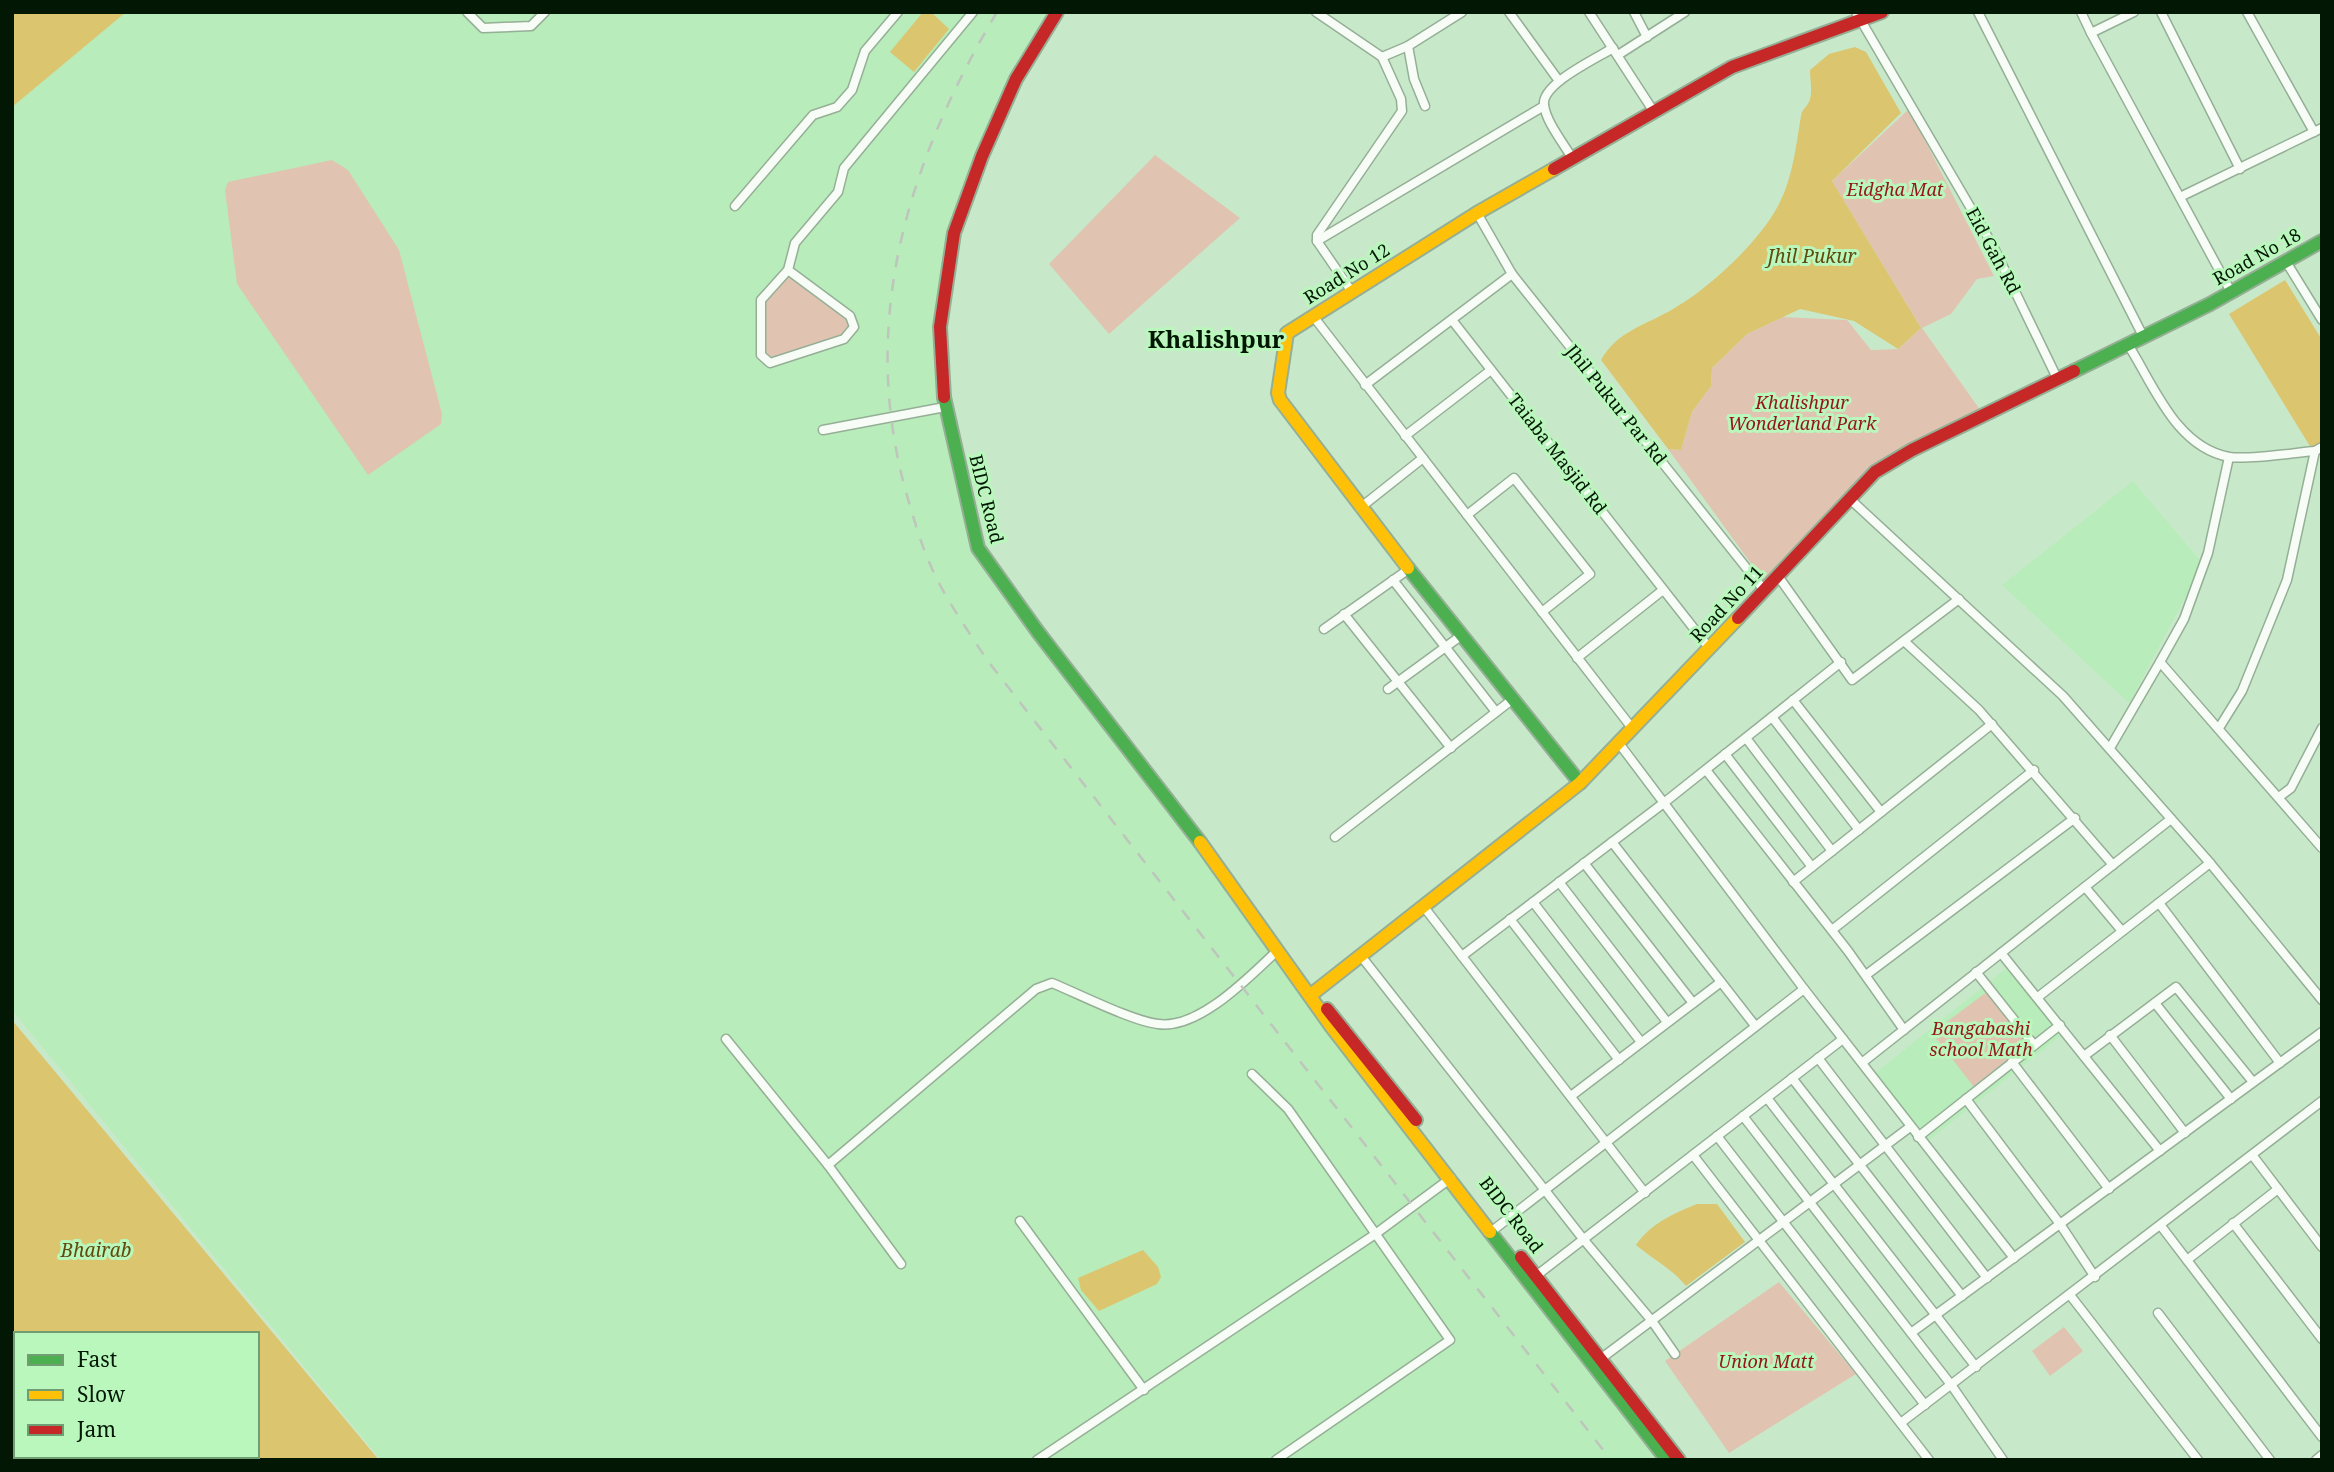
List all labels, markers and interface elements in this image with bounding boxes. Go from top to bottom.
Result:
park label: Eidgha Mat [1846,177,1944,201]
street label: Eid Gah Rd [1961,203,2027,298]
street label: Road No 18 [2208,222,2305,290]
street label: Road No 12 [1299,237,1394,309]
water label: Jhil Pukur [1765,243,1857,269]
district label: Khalishpur [1148,322,1285,355]
street label: Jhil Pukur Par Rd [1560,338,1673,470]
street label: Taiaba Masjid Rd [1503,388,1613,519]
park label: Khalishpur Wonderland Park [1728,390,1877,435]
street label: BIDC Road [964,452,1010,546]
street label: Road No 11 [1684,560,1768,647]
park label: Bangabashi school Math [1929,1016,2033,1061]
street label: BIDC Road [1474,1171,1549,1257]
water label: Bhairab [60,1237,131,1263]
legend [14,1332,259,1458]
text: Fast [77,1345,117,1373]
park label: Union Matt [1718,1349,1814,1373]
text: Slow [77,1380,126,1408]
text: Jam [76,1415,116,1443]

